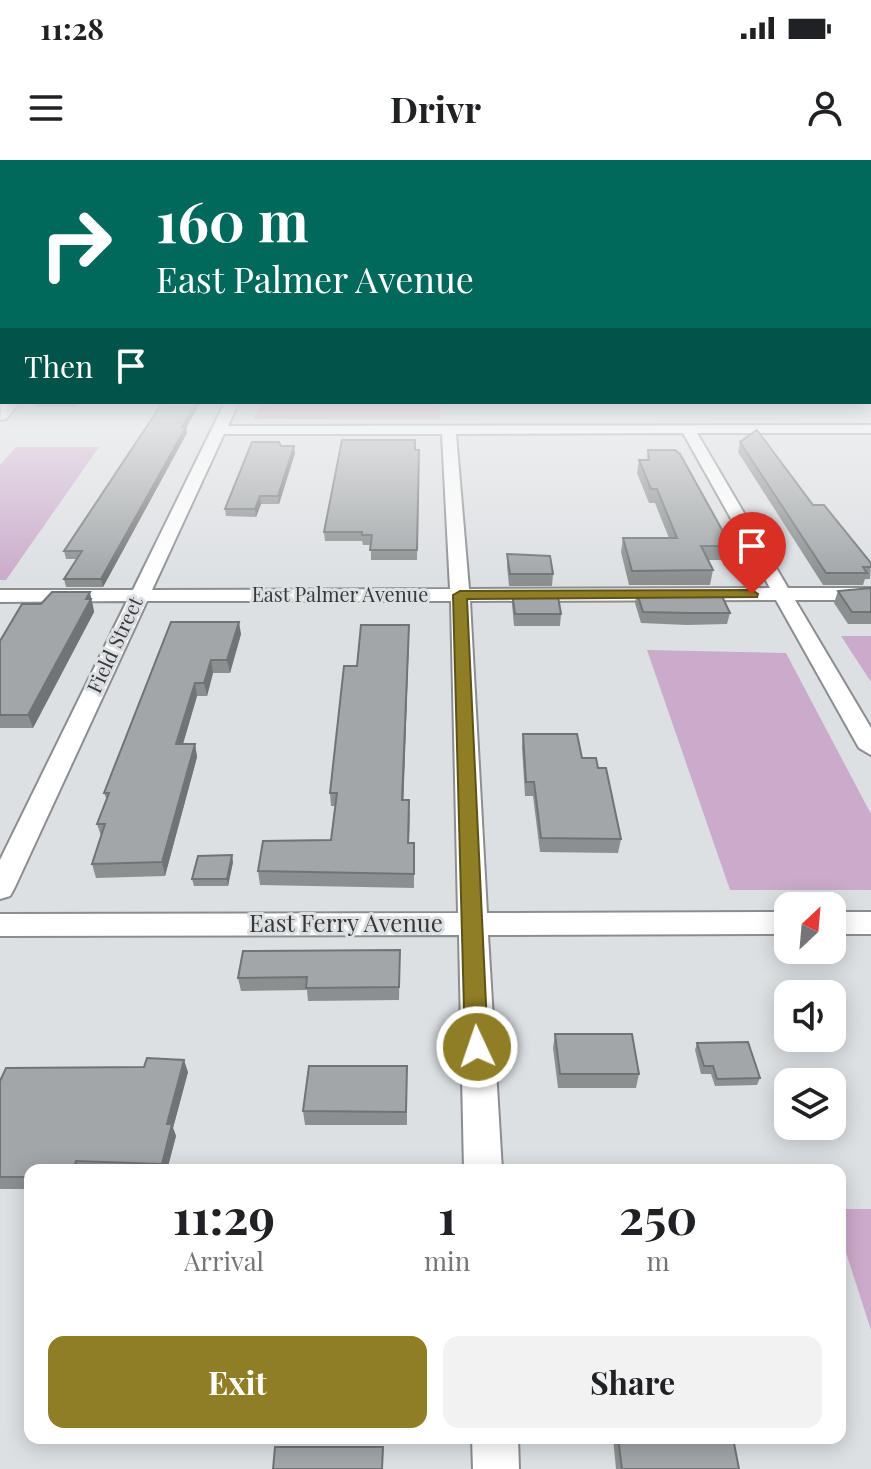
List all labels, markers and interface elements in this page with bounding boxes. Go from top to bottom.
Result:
text: 11:28 [40,8,104,48]
text: Drivr [390,84,481,132]
icon: menu [24,86,68,130]
icon: person [803,86,847,130]
text: 160 m [156,182,309,257]
icon: right [24,192,128,296]
text: East Palmer Avenue [156,254,474,302]
icon: arrive [109,344,153,388]
text: Then [24,346,93,386]
pin [718,512,786,594]
icon: arrive [730,524,774,568]
street label: East Palmer Avenue [252,580,428,607]
street label: Field Street [80,591,148,697]
north arrow [774,892,846,964]
map controls [774,892,846,1140]
street label: East Ferry Avenue [249,906,443,938]
button: sound [774,980,846,1052]
position arrow [435,1005,519,1089]
button: layers [774,1068,846,1140]
text: 11:29 [173,1183,275,1247]
text: 1 [438,1183,456,1247]
text: 250 [619,1183,697,1247]
text: Arrival [184,1243,264,1278]
text: min [424,1243,470,1278]
text: m [647,1243,670,1278]
button: Exit [48,1336,427,1428]
button: Share [443,1336,822,1428]

